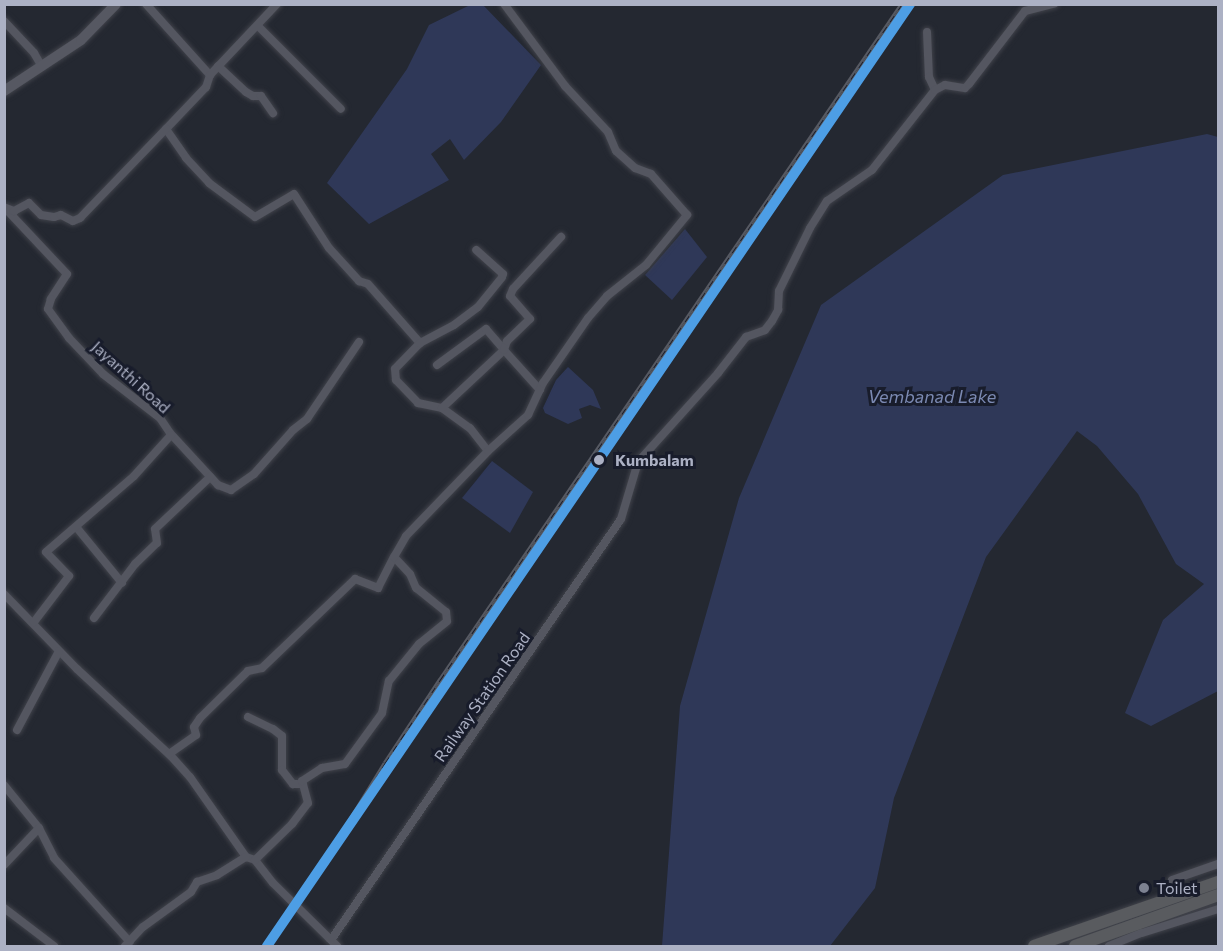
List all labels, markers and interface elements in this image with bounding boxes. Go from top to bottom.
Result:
street label: Jayanthi Road [88,337,174,417]
water label: Vembanad Lake [868,385,996,407]
marker: Kumbalam [588,449,610,471]
place label: Kumbalam [615,450,694,470]
street label: Railway Station Road [430,629,534,765]
place label: Toilet [1156,878,1198,898]
marker: Toilet [1137,881,1151,895]

